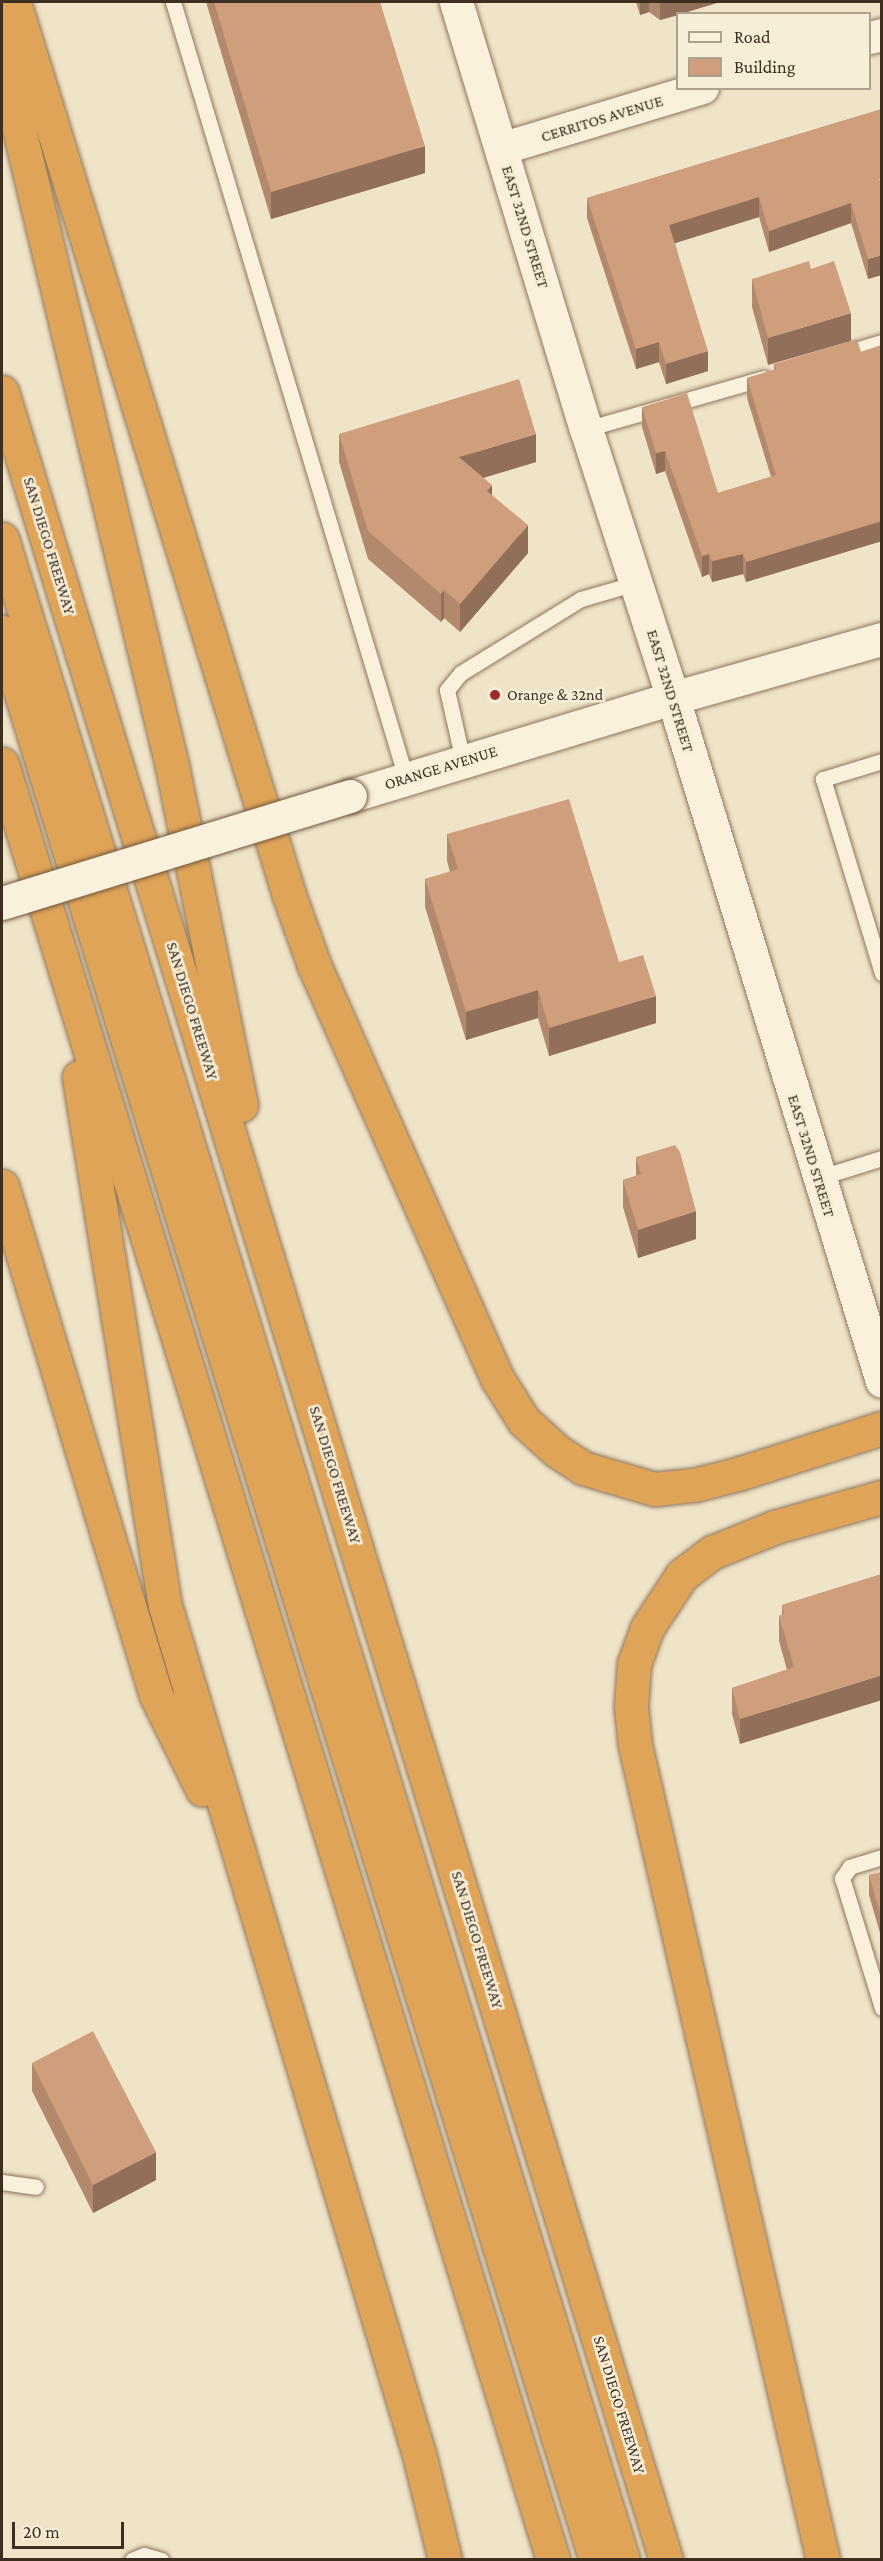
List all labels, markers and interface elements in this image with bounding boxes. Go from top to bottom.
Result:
legend [676,12,871,90]
text: Road [734,27,771,47]
text: Building [734,57,795,77]
street label: CERRITOS AVENUE [539,91,665,147]
street label: EAST 32ND STREET [497,163,553,291]
street label: SAN DIEGO FREEWAY [19,475,79,617]
street label: EAST 32ND STREET [642,627,698,755]
place label: Orange & 32nd [507,685,603,705]
marker: Orange & 32nd [488,688,502,702]
street label: ORANGE AVENUE [382,742,500,794]
street label: SAN DIEGO FREEWAY [162,940,222,1082]
street label: EAST 32ND STREET [783,1092,839,1220]
street label: SAN DIEGO FREEWAY [305,1404,365,1546]
street label: SAN DIEGO FREEWAY [447,1869,507,2011]
street label: SAN DIEGO FREEWAY [589,2334,649,2476]
scale bar [15,2510,128,2548]
text: 20 m [23,2522,60,2542]

